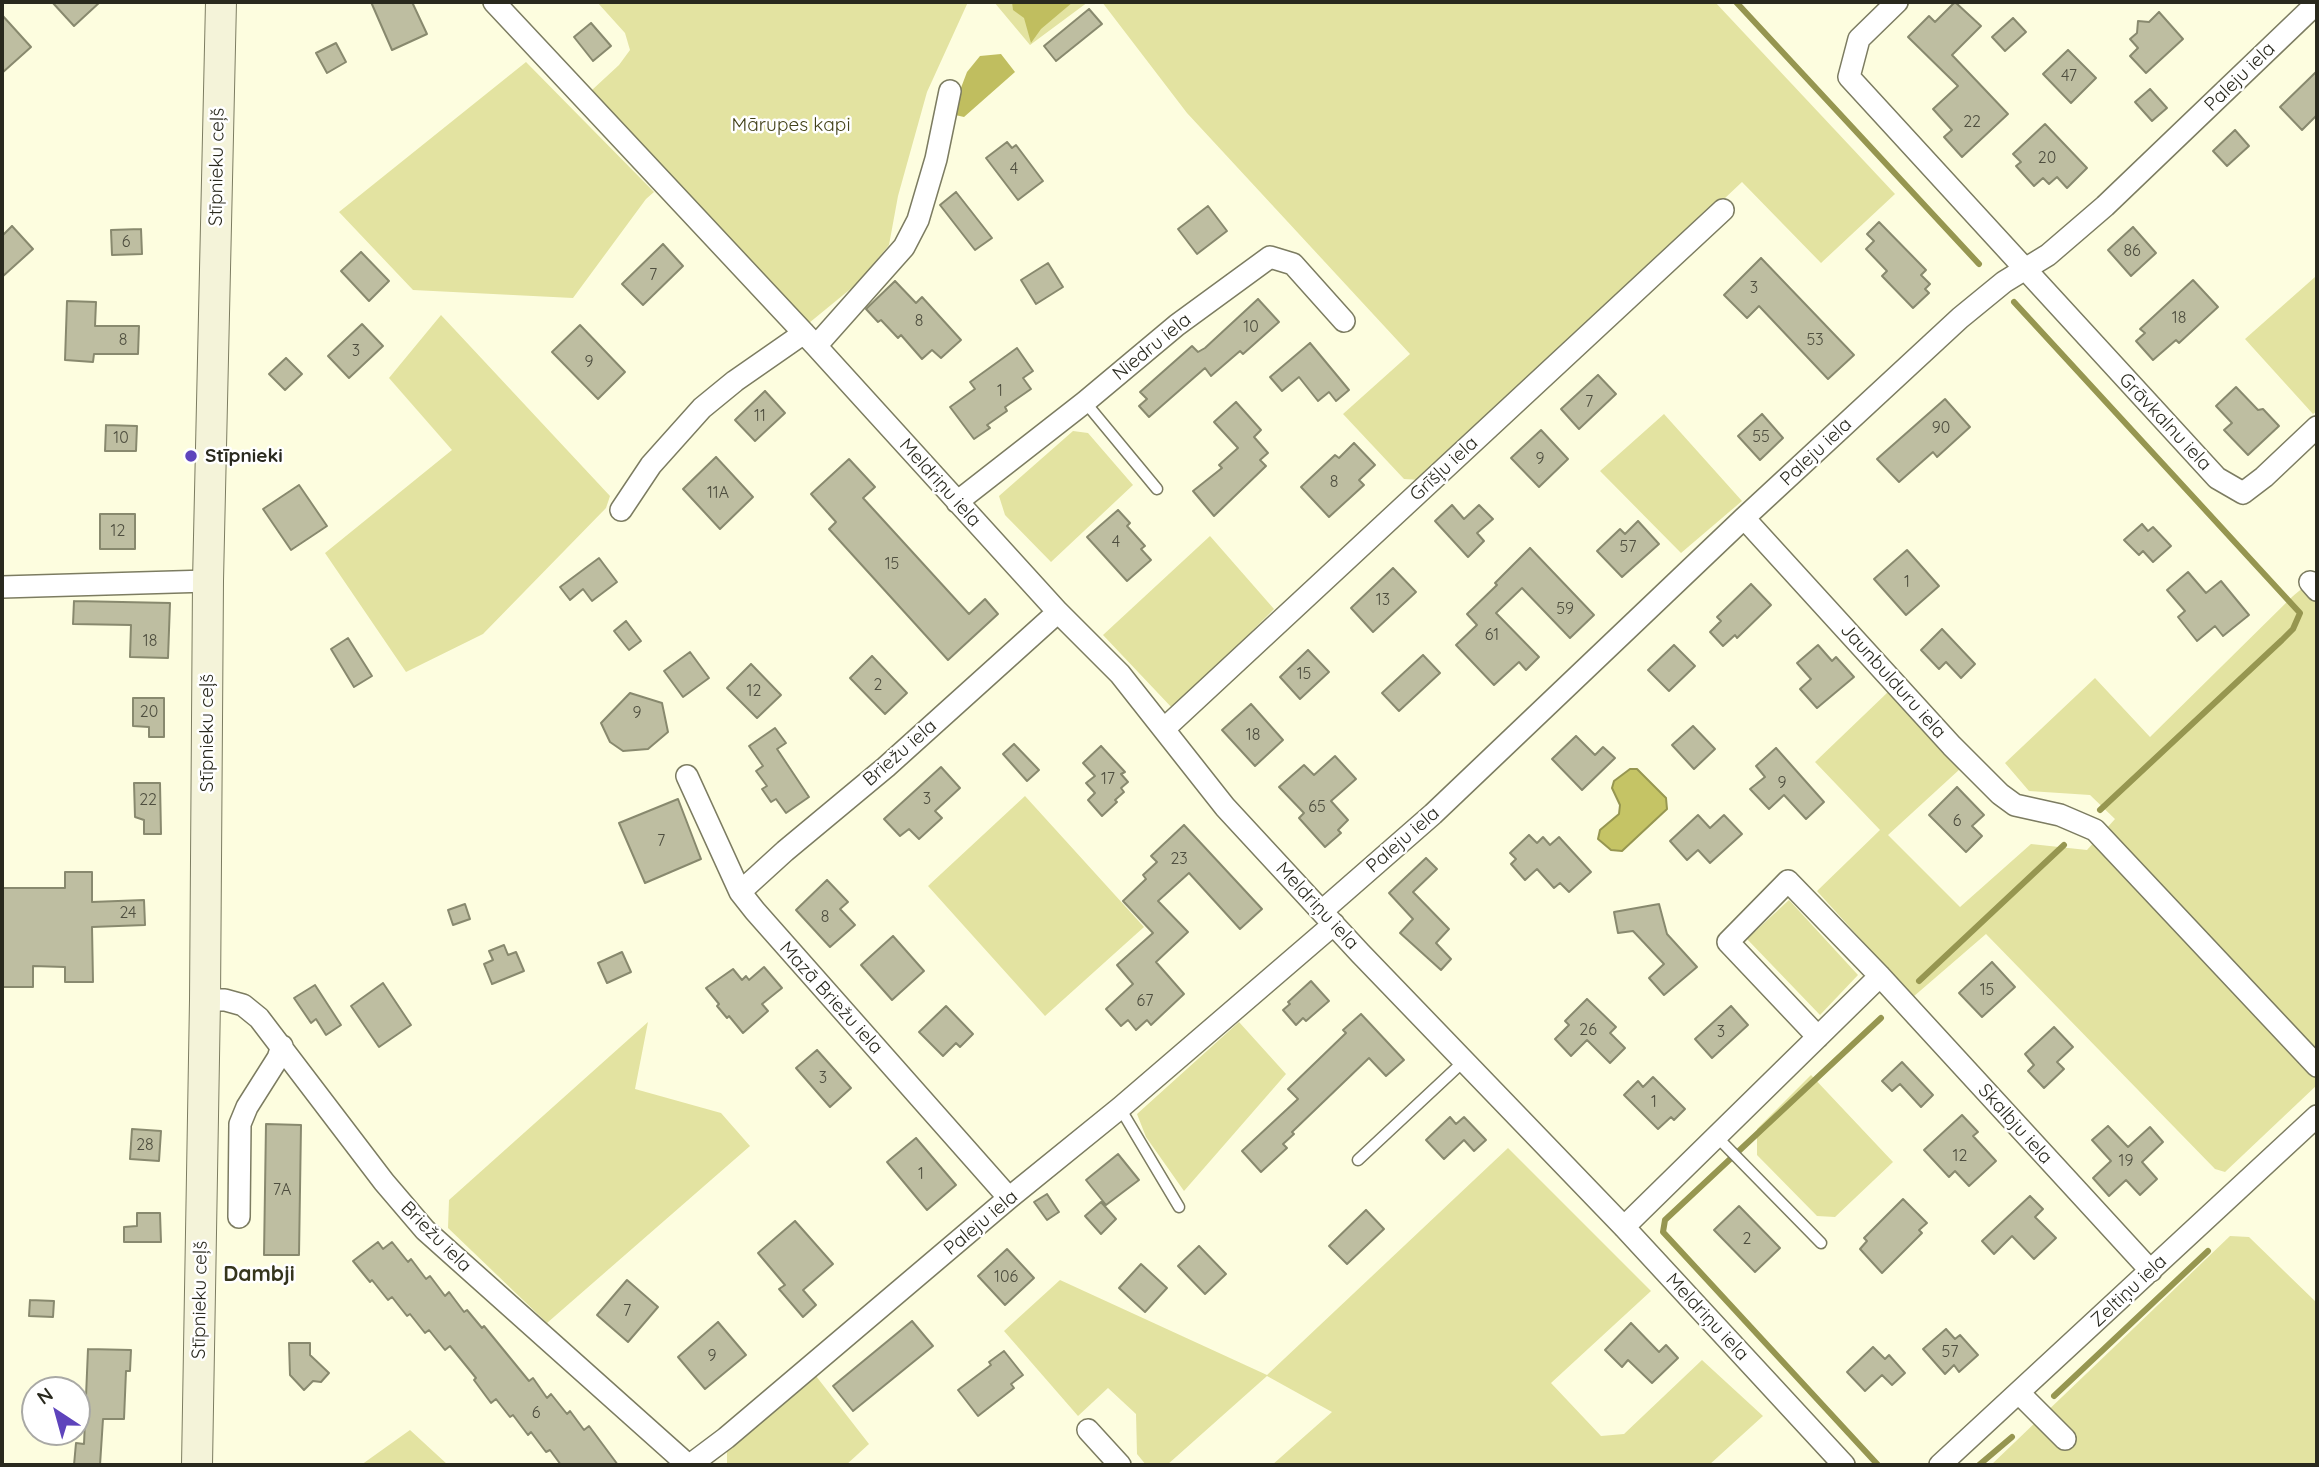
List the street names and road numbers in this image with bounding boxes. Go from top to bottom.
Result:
street label: Paleju iela [2200,38,2280,116]
street label: Stīpnieku ceļš [205,108,229,226]
street label: Niedru iela [1108,309,1196,385]
street label: Grāvkalnu iela [2114,368,2216,476]
street label: Paleju iela [1776,413,1856,491]
street label: Grīšļu iela [1405,432,1483,506]
street label: Meldriņu iela [894,434,986,532]
street label: Jaunbulduru iela [1835,619,1951,743]
street label: Stīpnieku ceļš [196,674,218,792]
street label: Briežu iela [858,715,942,791]
street label: Paleju iela [1362,802,1444,878]
street label: Meldriņu iela [1271,858,1363,954]
street label: Mazā Briežu iela [775,937,887,1059]
street label: Skalbju iela [1973,1079,2057,1169]
street label: Paleju iela [939,1186,1023,1260]
street label: Briežu iela [396,1197,476,1277]
street label: Stīpnieku ceļš [188,1241,212,1359]
street label: Zeltiņu iela [2086,1250,2172,1332]
street label: Meldriņu iela [1661,1269,1753,1365]

